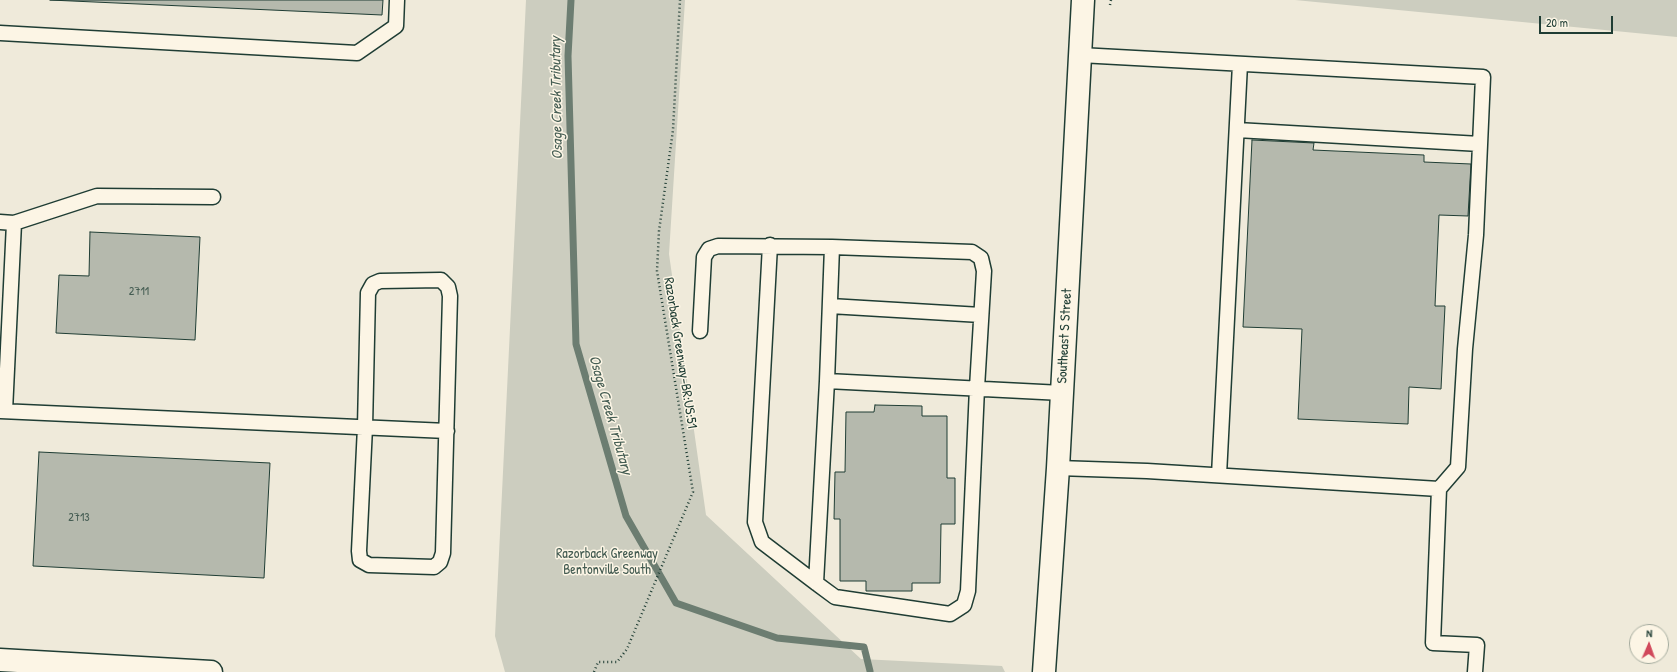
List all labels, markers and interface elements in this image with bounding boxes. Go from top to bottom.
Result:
scale bar [1541,8,1615,34]
text: 20 m [1546,14,1568,31]
water label: Osage Creek Tributary [547,36,567,160]
street label: Razorback Greenway-BR:US:51 [660,276,700,430]
house number: 2711 [129,285,149,299]
street label: Southeast S Street [1054,288,1076,384]
water label: Osage Creek Tributary [584,353,636,477]
house number: 2713 [68,511,90,525]
park label: Razorback Greenway Bentonville South [556,546,658,578]
north arrow [1629,624,1669,664]
text: N [1646,626,1653,640]

